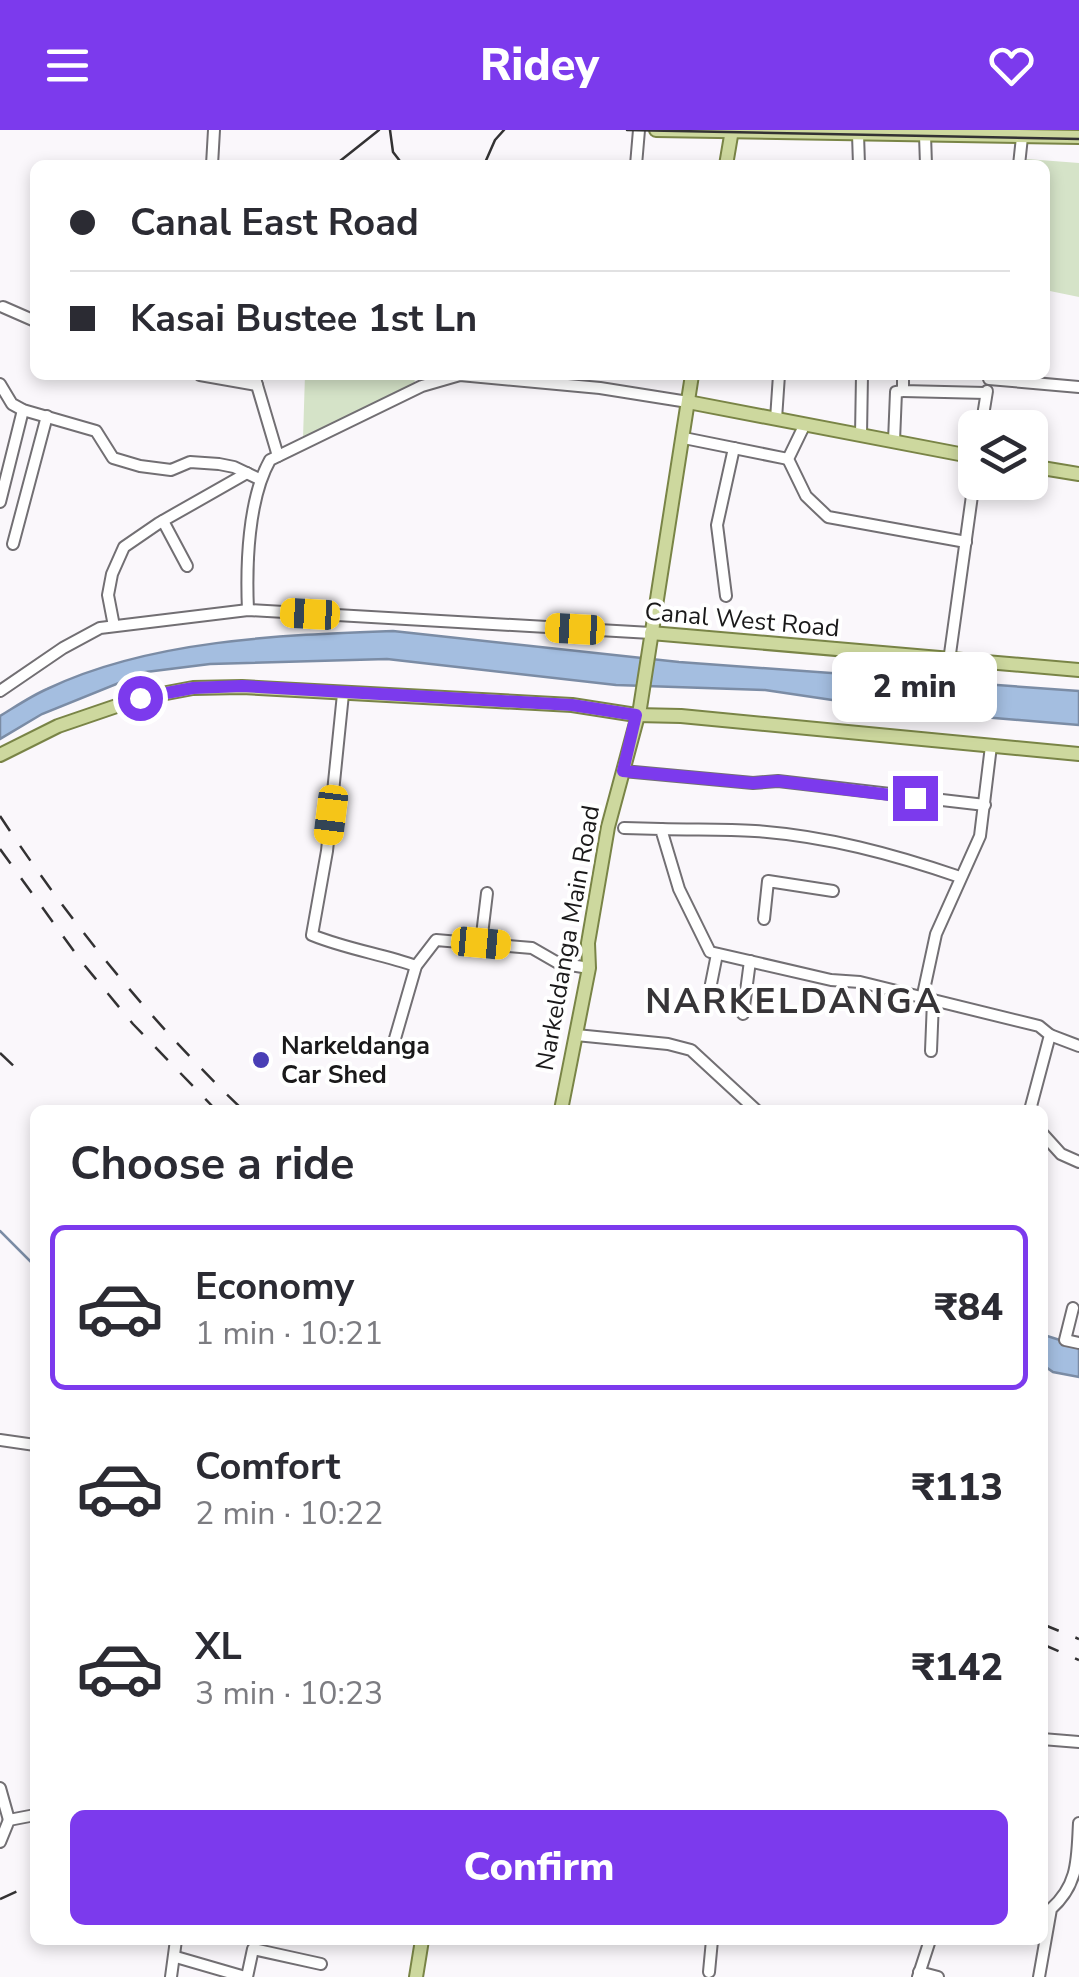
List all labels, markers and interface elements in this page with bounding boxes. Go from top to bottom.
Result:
text: Ridey [480,35,599,96]
icon: menu [40,38,95,93]
icon: heart [984,38,1039,93]
text: Canal East Road [130,197,419,248]
text: Kasai Bustee 1st Ln [130,293,477,344]
map controls [958,410,1048,500]
button: layers [958,410,1048,500]
street label: Canal West Road [643,595,841,645]
car [279,597,341,631]
car [544,612,606,646]
callout: 2 min [832,653,998,723]
text: 2 min [872,665,957,708]
route start [118,676,163,721]
route end [893,776,938,821]
car [312,783,350,847]
street label: Narkeldanga Main Road [528,803,608,1073]
car [450,925,512,961]
district label: NARKELDANGA [645,978,943,1025]
place label: Narkeldanga Car Shed [281,1029,430,1092]
marker: Narkeldanga Car Shed [250,1049,272,1071]
text: Choose a ride [70,1134,355,1195]
text: Economy [195,1261,354,1312]
icon: car [75,1263,165,1353]
text: ₹84 [935,1282,1003,1333]
text: 1 min · 10:21 [195,1312,383,1355]
text: Comfort [195,1441,340,1492]
icon: car [75,1443,165,1533]
text: ₹113 [912,1462,1003,1513]
text: 2 min · 10:22 [195,1492,383,1535]
text: XL [195,1621,242,1672]
icon: car [75,1623,165,1713]
text: ₹142 [912,1642,1003,1693]
text: 3 min · 10:23 [195,1672,383,1715]
button: Confirm [70,1810,1008,1925]

